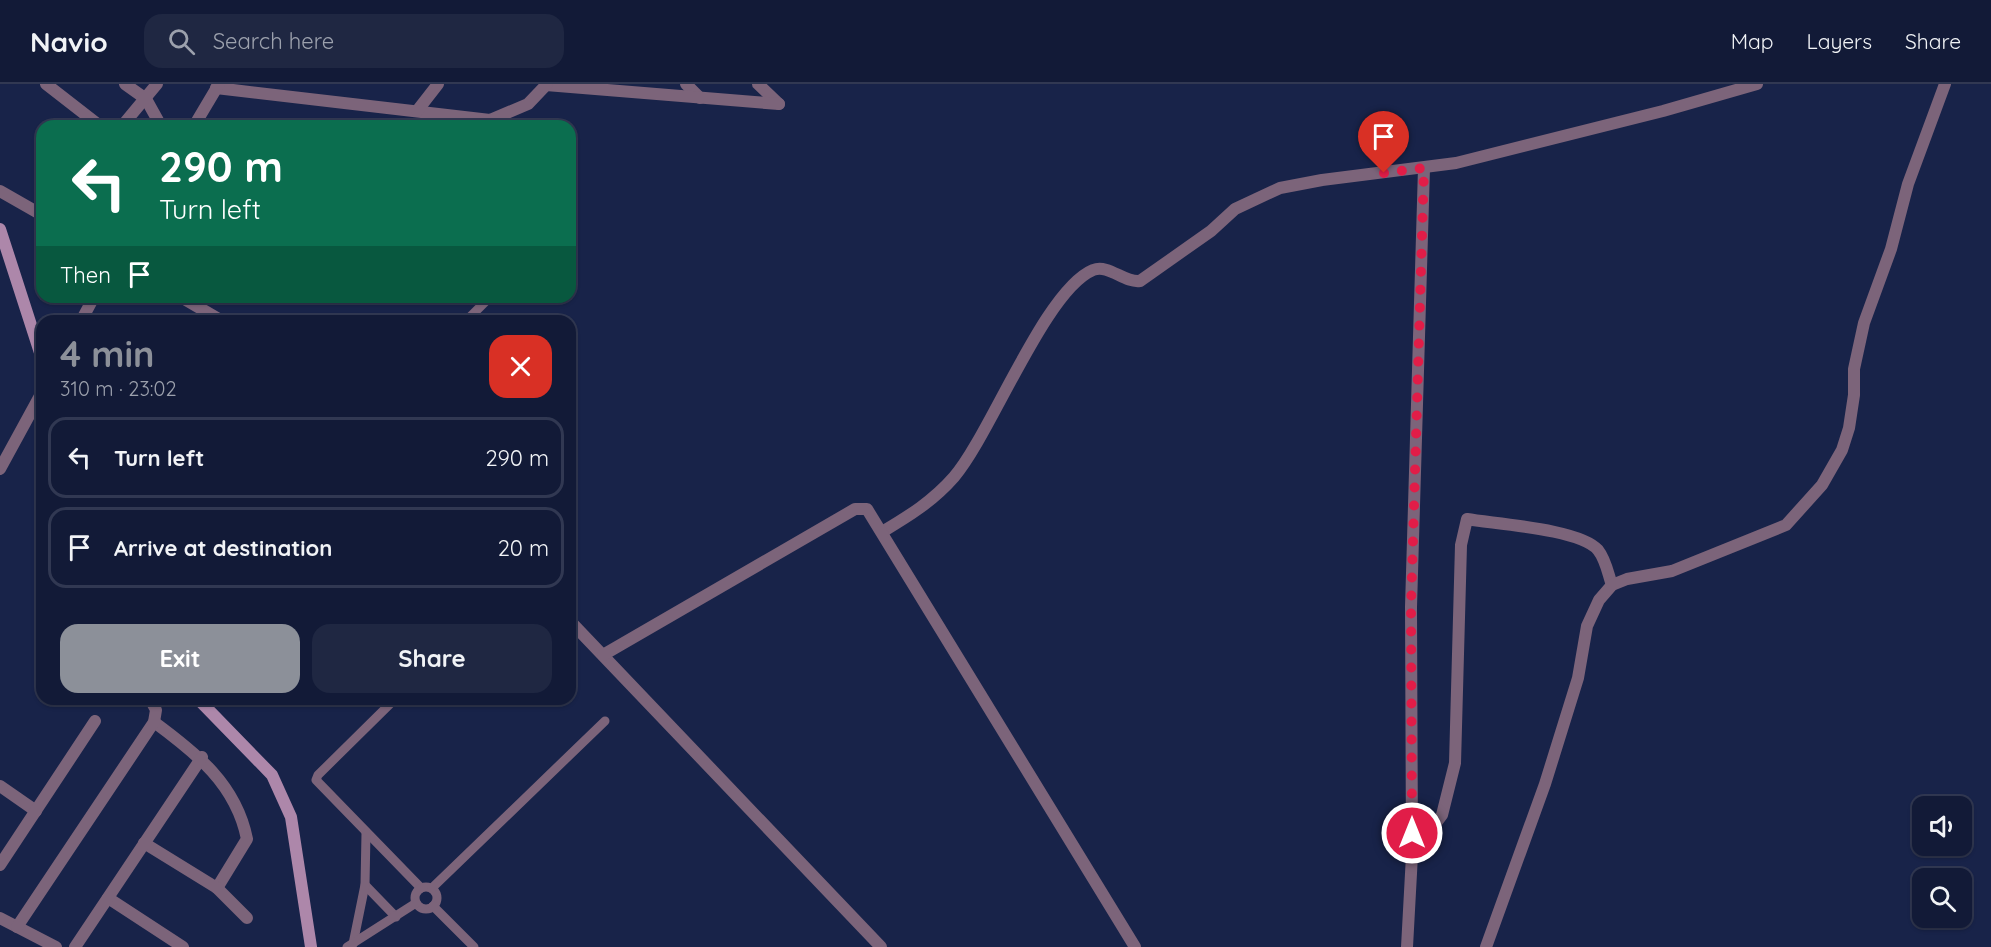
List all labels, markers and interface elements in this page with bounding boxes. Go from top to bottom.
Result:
search box [144,14,564,68]
text: Navio [30,24,108,59]
icon: search [165,25,198,58]
text: Search here [213,27,334,55]
text: Map [1731,28,1774,54]
text: Layers [1807,28,1872,54]
text: Share [1905,28,1961,54]
pin [1358,111,1409,173]
icon: arrive [1367,120,1400,153]
text: 290 m [159,140,283,193]
icon: left [60,144,138,222]
text: Turn left [159,192,261,226]
icon: arrive [123,258,156,291]
text: Then [60,261,111,289]
text: 4 min [60,331,154,376]
button: close [489,335,552,398]
text: 310 m · 23:02 [60,376,177,401]
icon: left [63,441,96,474]
text: Turn left [114,444,204,472]
text: 290 m [485,444,549,472]
icon: arrive [63,531,96,564]
text: Arrive at destination [114,534,332,562]
text: 20 m [498,534,549,562]
button: Exit [60,624,300,693]
button: Share [312,624,552,693]
map controls [1912,796,1972,928]
button: sound [1912,796,1972,856]
position arrow [1380,801,1444,865]
button: search [1912,868,1972,928]

